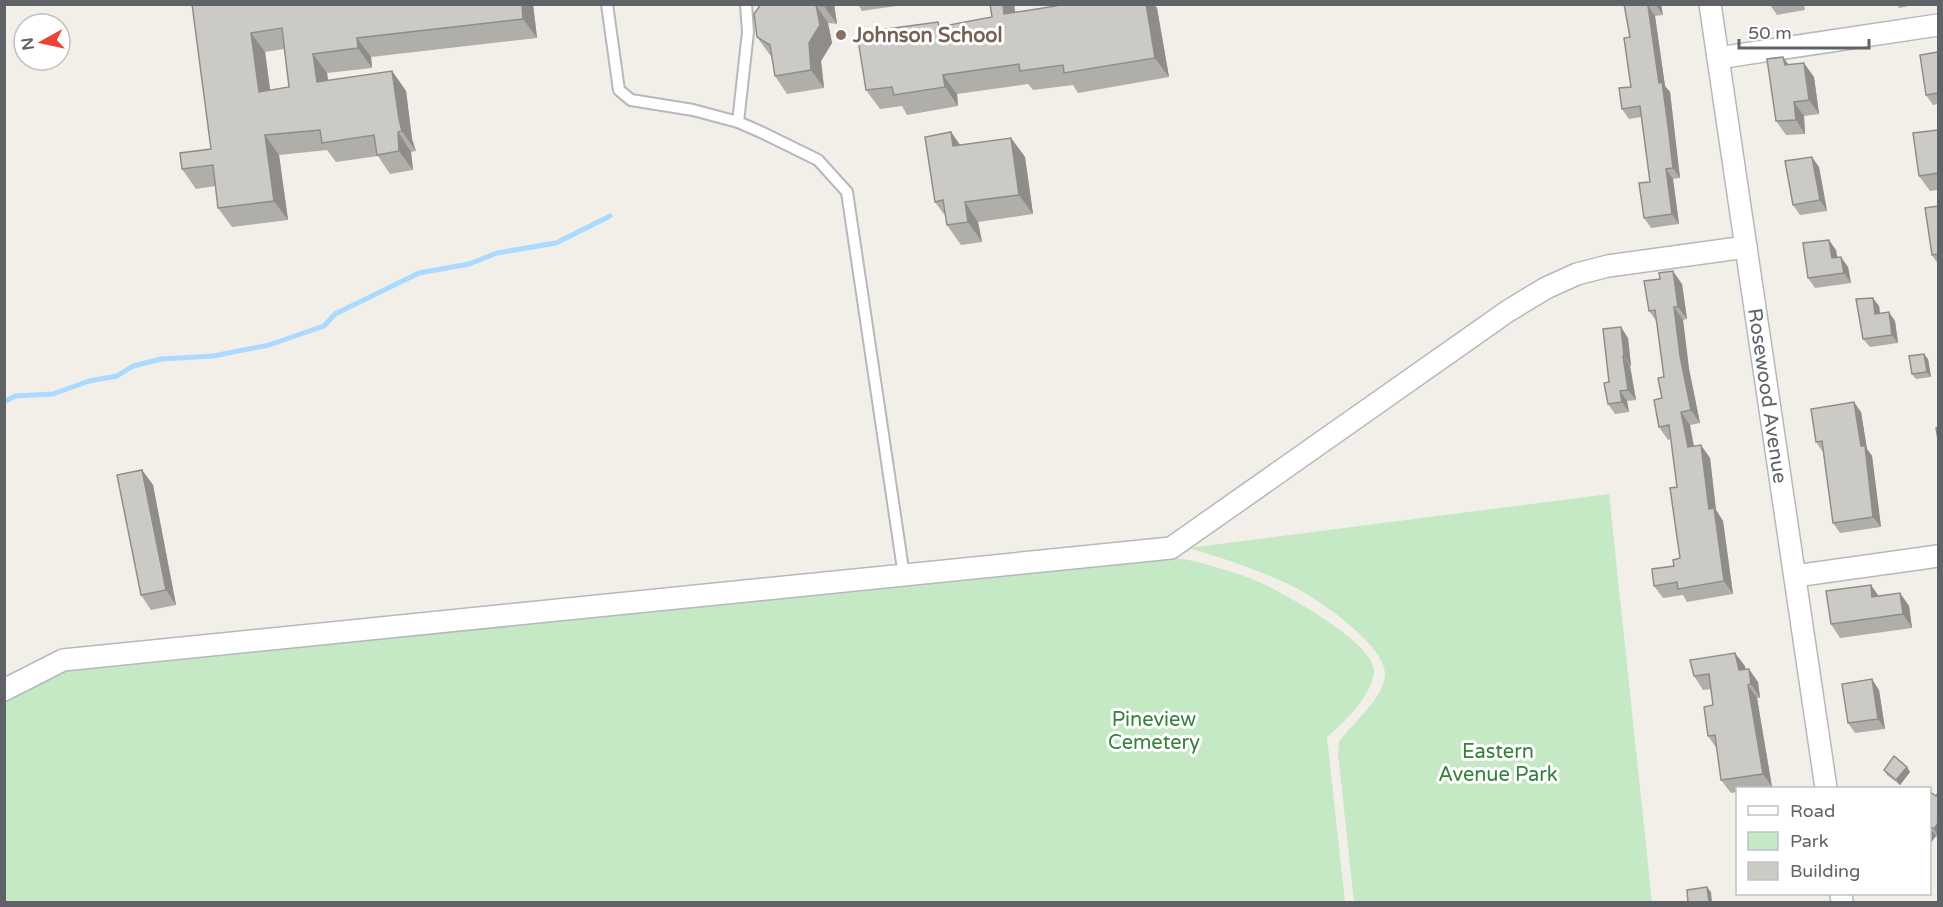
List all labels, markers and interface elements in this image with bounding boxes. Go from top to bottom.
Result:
north arrow [12,12,72,72]
scale bar [1739,12,1870,50]
text: 50 m [1748,22,1792,44]
place label: Johnson School [852,24,1002,48]
marker: Johnson School [834,28,848,42]
text: N [17,36,39,52]
street label: Rosewood Avenue [1742,307,1792,485]
park label: Pineview Cemetery [1108,708,1200,755]
park label: Eastern Avenue Park [1438,740,1558,787]
legend [1736,787,1931,895]
text: Road [1790,800,1835,822]
text: Park [1790,830,1829,852]
text: Building [1790,860,1860,882]

